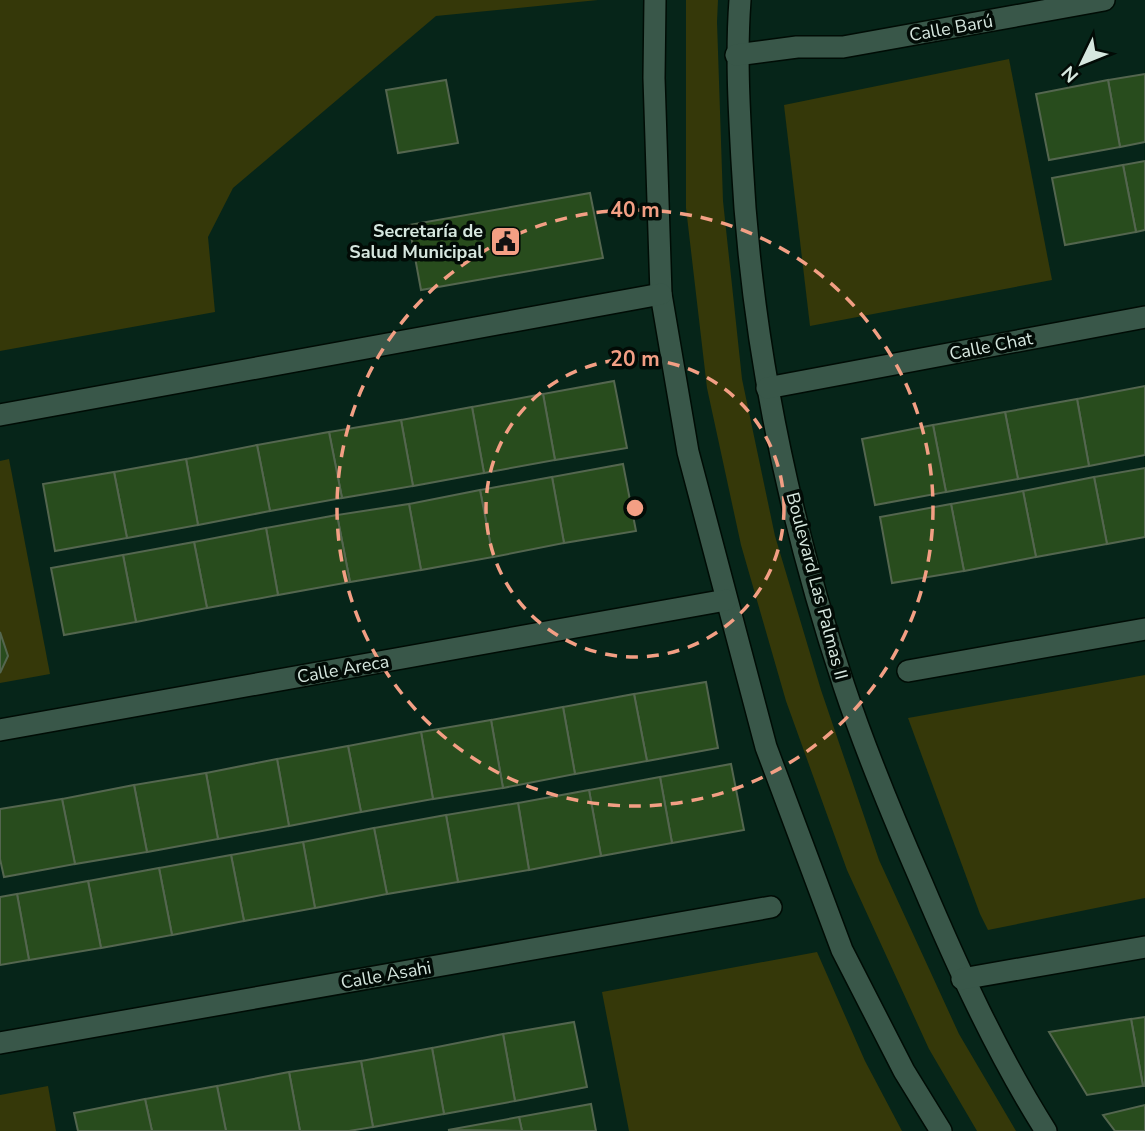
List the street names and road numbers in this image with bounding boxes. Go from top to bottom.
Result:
street label: Calle Barú [907,9,995,47]
street label: Calle Chat [947,326,1035,366]
street label: Boulevard Las Palmas II [780,490,854,682]
street label: Calle Areca [295,649,391,689]
street label: Calle Asahi [339,955,433,995]

